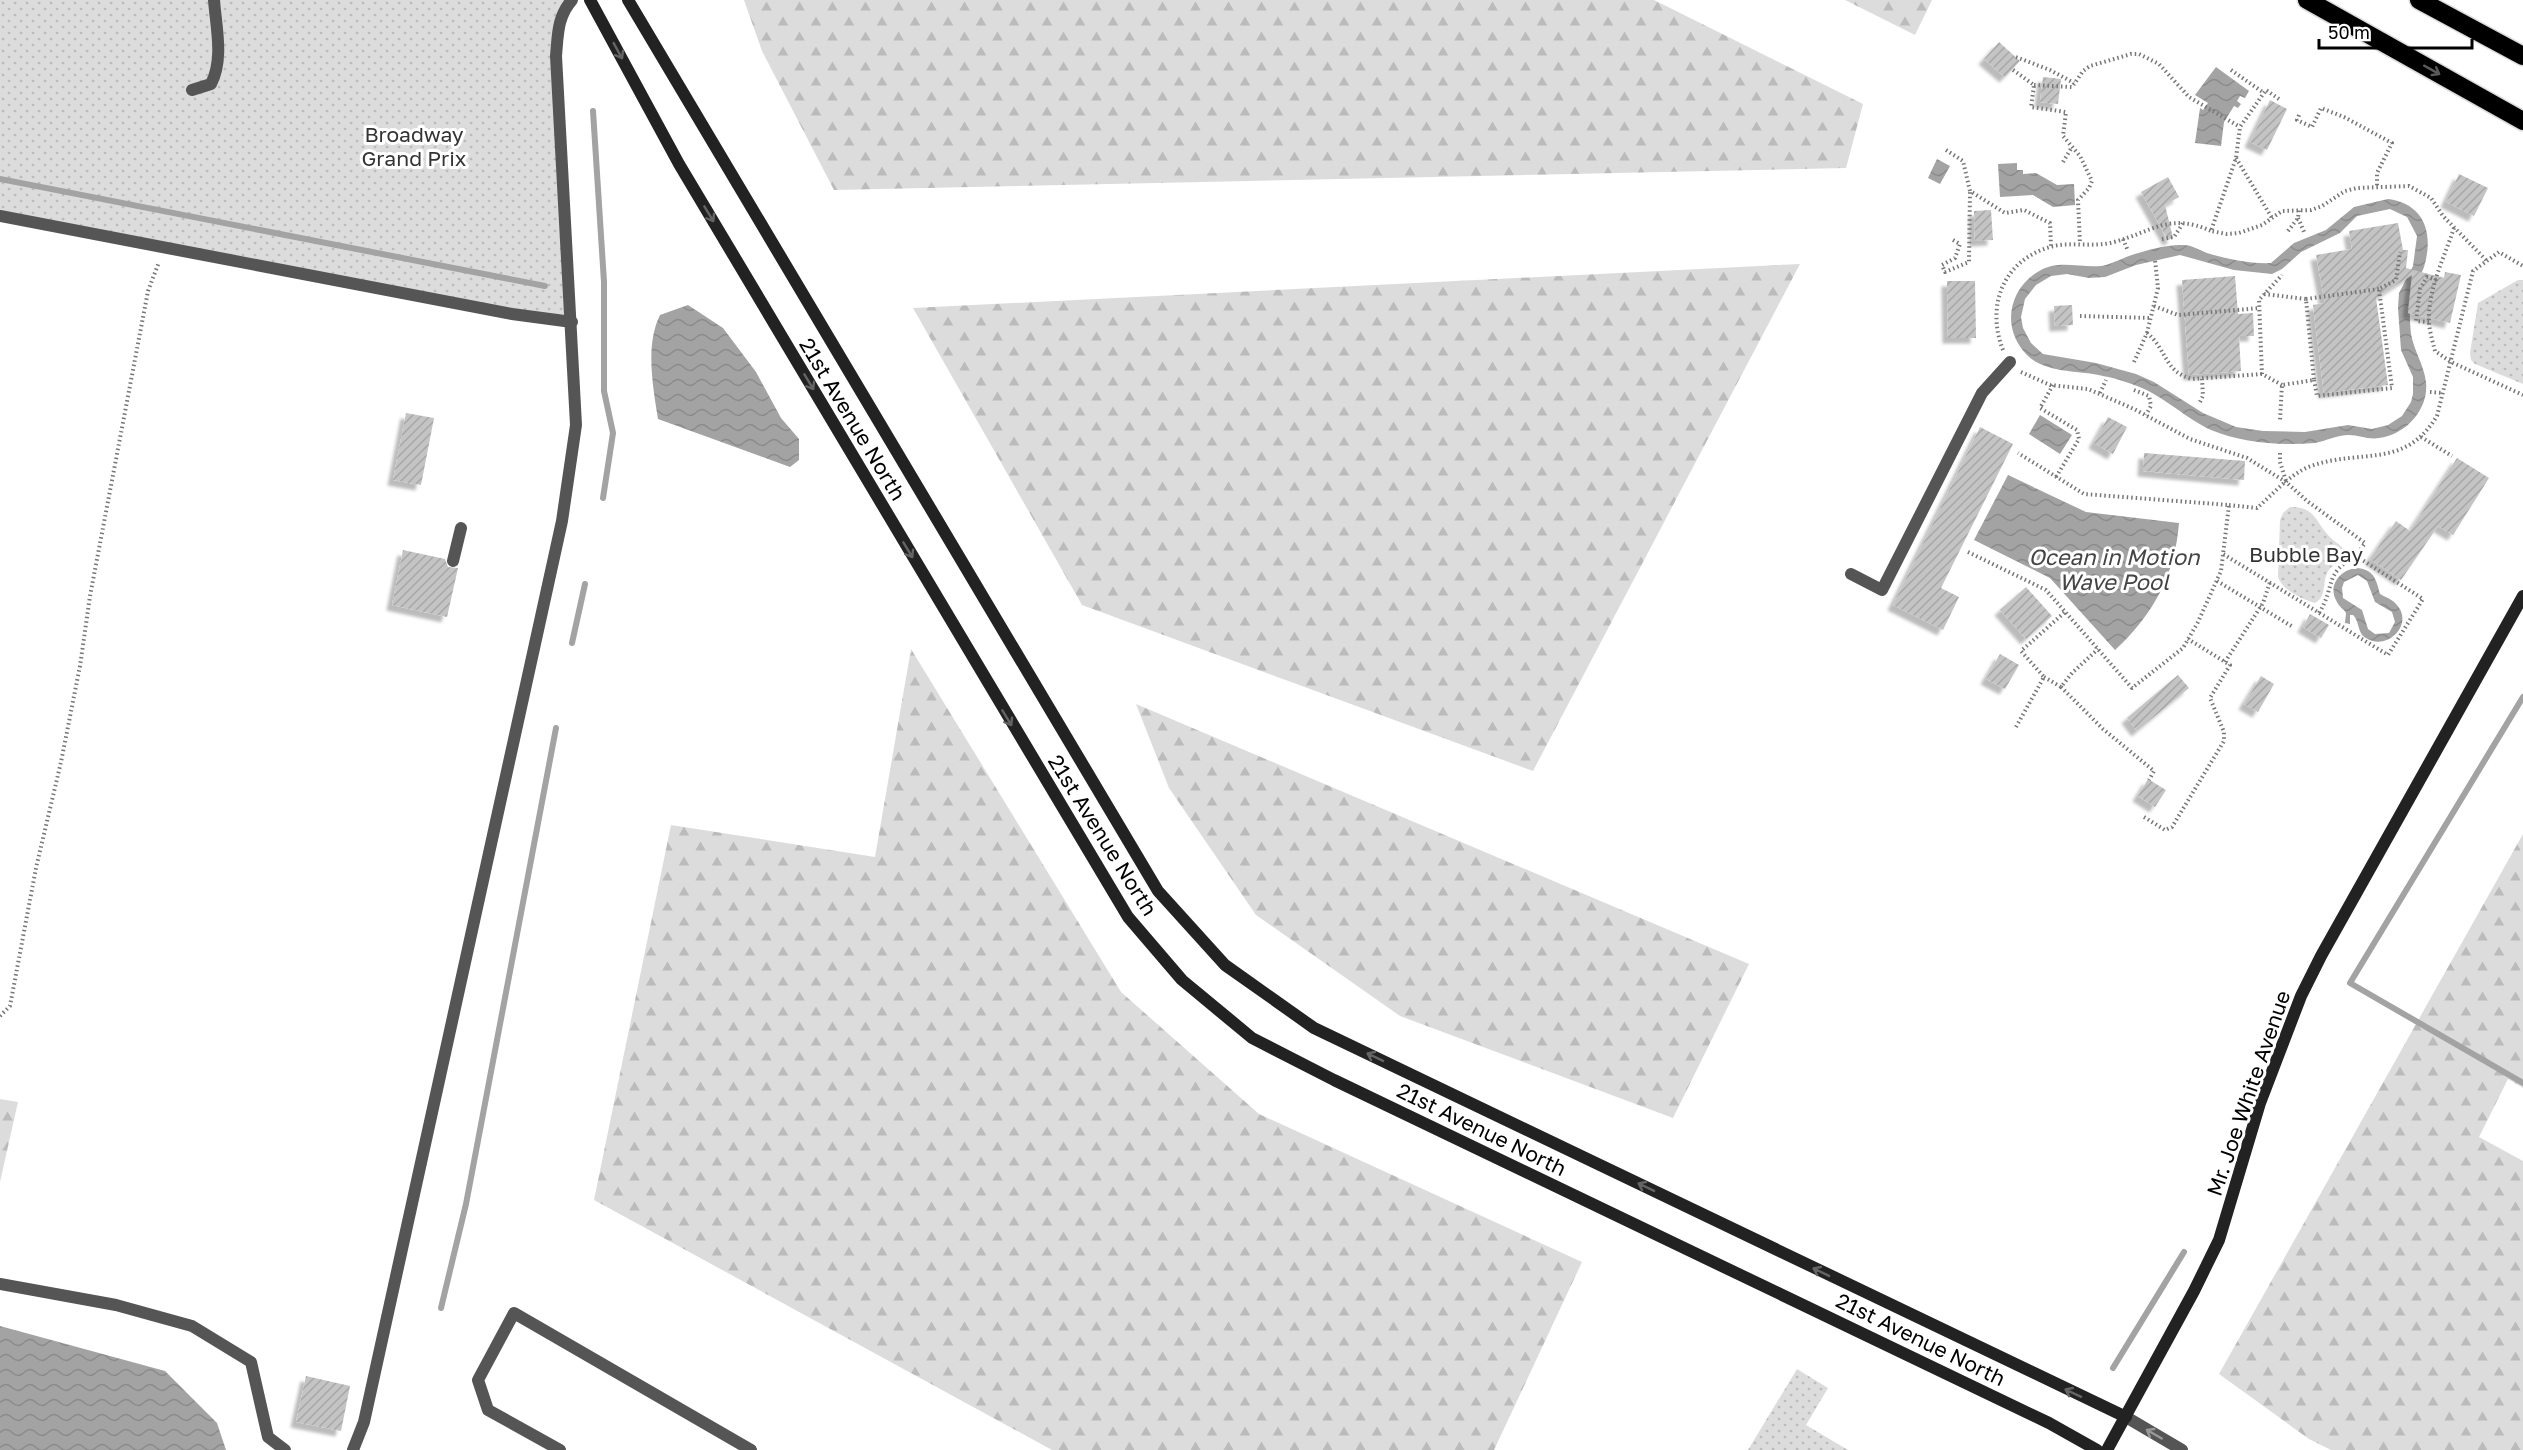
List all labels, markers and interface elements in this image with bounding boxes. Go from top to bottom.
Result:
scale bar [2319,12,2472,50]
text: 50 m [2328,21,2370,43]
one-way arrow [613,42,624,60]
one-way arrow [2423,64,2440,76]
park label: Broadway Grand Prix [362,121,467,171]
one-way arrow [704,206,716,223]
street label: 21st Avenue North [794,333,912,505]
one-way arrow [803,373,815,390]
one-way arrow [902,541,914,558]
park label: Bubble Bay [2249,541,2363,567]
water label: Ocean in Motion Wave Pool [2029,543,2201,595]
one-way arrow [1002,709,1014,726]
street label: 21st Avenue North [1043,750,1163,920]
street label: Mr. Joe White Avenue [2201,987,2295,1199]
one-way arrow [1367,1051,1385,1063]
street label: 21st Avenue North [1393,1077,1571,1181]
one-way arrow [1637,1181,1655,1193]
one-way arrow [1813,1266,1831,1277]
street label: 21st Avenue North [1832,1287,2010,1391]
one-way arrow [2064,1386,2082,1398]
one-way arrow [2146,1427,2163,1439]

